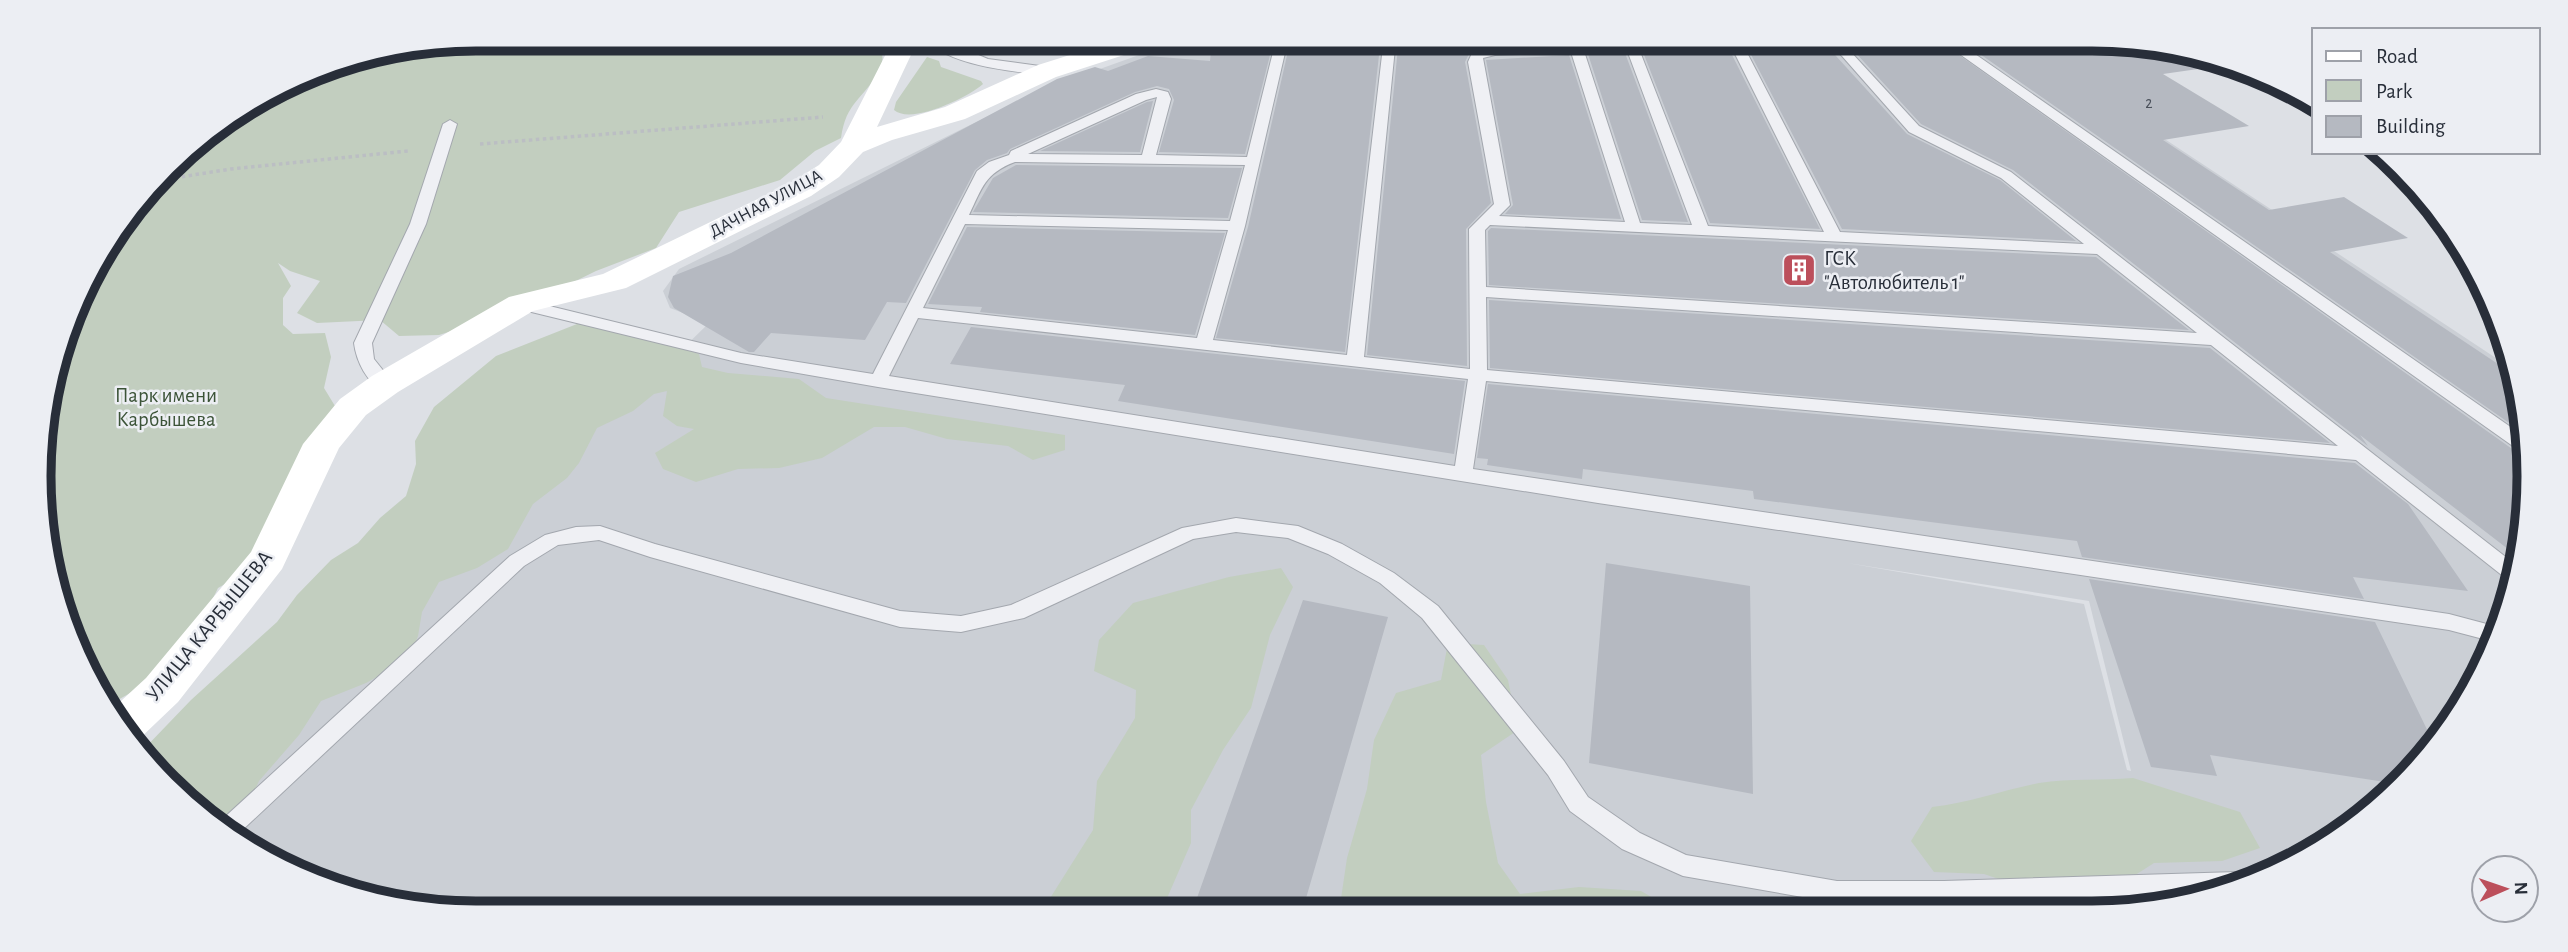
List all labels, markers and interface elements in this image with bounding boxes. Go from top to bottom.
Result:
legend [2312,28,2540,154]
text: Road [2376,46,2418,67]
text: Park [2376,81,2413,102]
house number: 2 [2145,95,2153,111]
text: Building [2376,116,2446,137]
street label: ДАЧНАЯ УЛИЦА [707,167,826,241]
place label: ГСК "Автолюбитель 1" [1824,248,1965,293]
building icon: ГСК "Автолюбитель 1" [1780,251,1818,289]
park label: Парк имени Карбышева [115,385,217,430]
street label: УЛИЦА КАРБЫШЕВА [142,547,276,705]
north arrow [2470,854,2540,924]
text: N [2511,882,2530,895]

